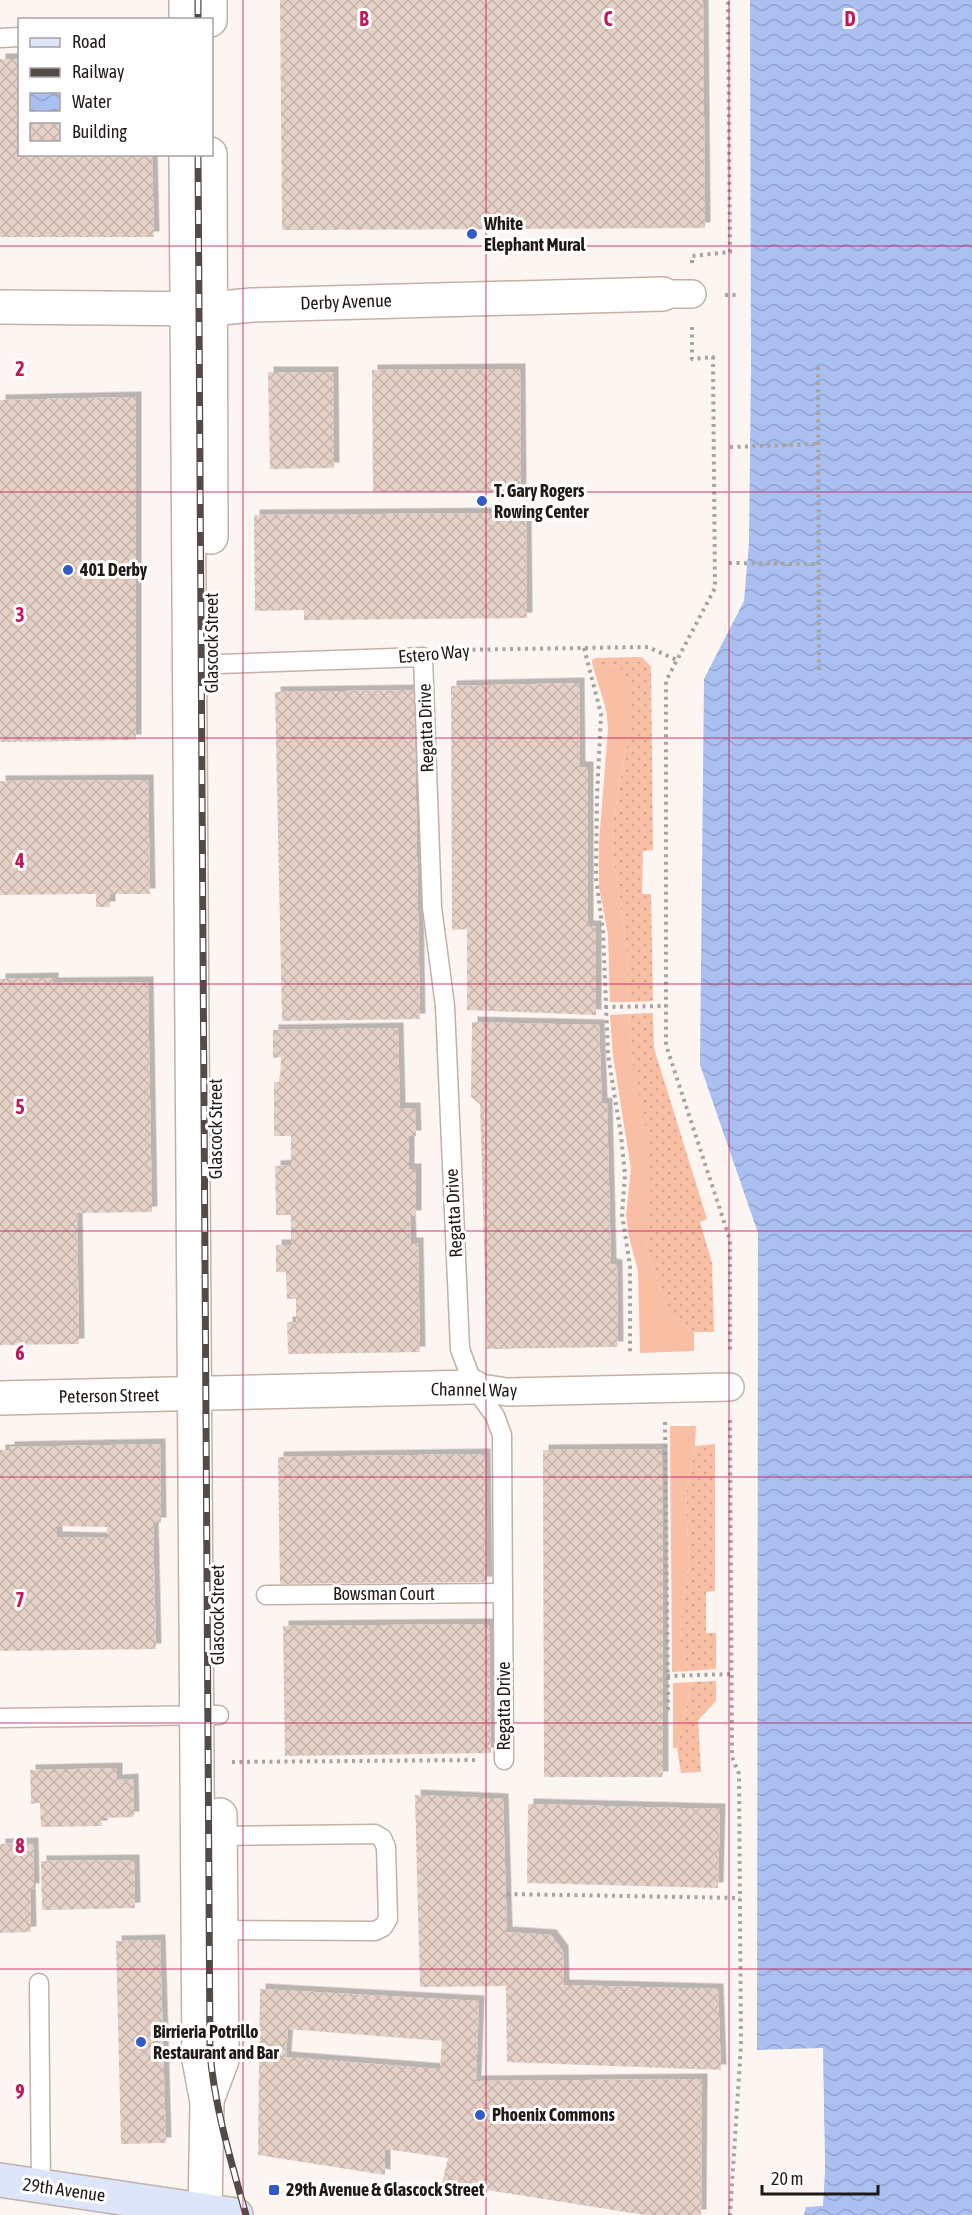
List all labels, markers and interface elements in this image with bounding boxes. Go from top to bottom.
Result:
text: B [359,7,369,30]
text: C [604,7,613,30]
text: D [844,7,856,30]
legend [18,18,213,156]
text: Road [72,31,106,52]
text: Railway [72,61,124,82]
text: Water [72,91,112,112]
text: Building [72,121,127,142]
place label: White Elephant Mural [483,213,586,255]
marker: White Elephant Mural [465,227,479,241]
street label: Derby Avenue [300,289,392,314]
text: 2 [15,357,25,380]
place label: T. Gary Rogers Rowing Center [494,480,589,522]
marker: T. Gary Rogers Rowing Center [475,494,489,508]
place label: 401 Derby [79,559,148,580]
marker: 401 Derby [61,563,75,577]
street label: Glascock Street [201,593,222,693]
text: 3 [15,603,25,626]
street label: Estero Way [397,640,471,667]
street label: Regatta Drive [413,683,438,773]
text: 4 [14,849,25,872]
street label: Glascock Street [205,1079,226,1179]
text: 5 [15,1095,25,1118]
street label: Regatta Drive [441,1168,466,1258]
text: 6 [15,1341,25,1364]
street label: Channel Way [431,1378,517,1401]
street label: Peterson Street [58,1384,160,1407]
street label: Glascock Street [207,1565,228,1665]
street label: Bowsman Court [333,1583,435,1604]
text: 7 [15,1588,25,1611]
street label: Regatta Drive [493,1661,514,1751]
text: 8 [15,1834,25,1857]
place label: Birrieria Potrillo Restaurant and Bar [153,2021,279,2063]
marker: Birrieria Potrillo Restaurant and Bar [134,2035,148,2049]
text: 9 [15,2080,25,2103]
place label: Phoenix Commons [492,2104,615,2125]
marker: Phoenix Commons [473,2108,487,2122]
scale bar [762,2158,878,2196]
text: 20 m [771,2168,803,2189]
street label: 29th Avenue [21,2173,107,2206]
place label: 29th Avenue & Glascock Street [286,2179,485,2200]
marker: 29th Avenue & Glascock Street [267,2183,281,2197]

